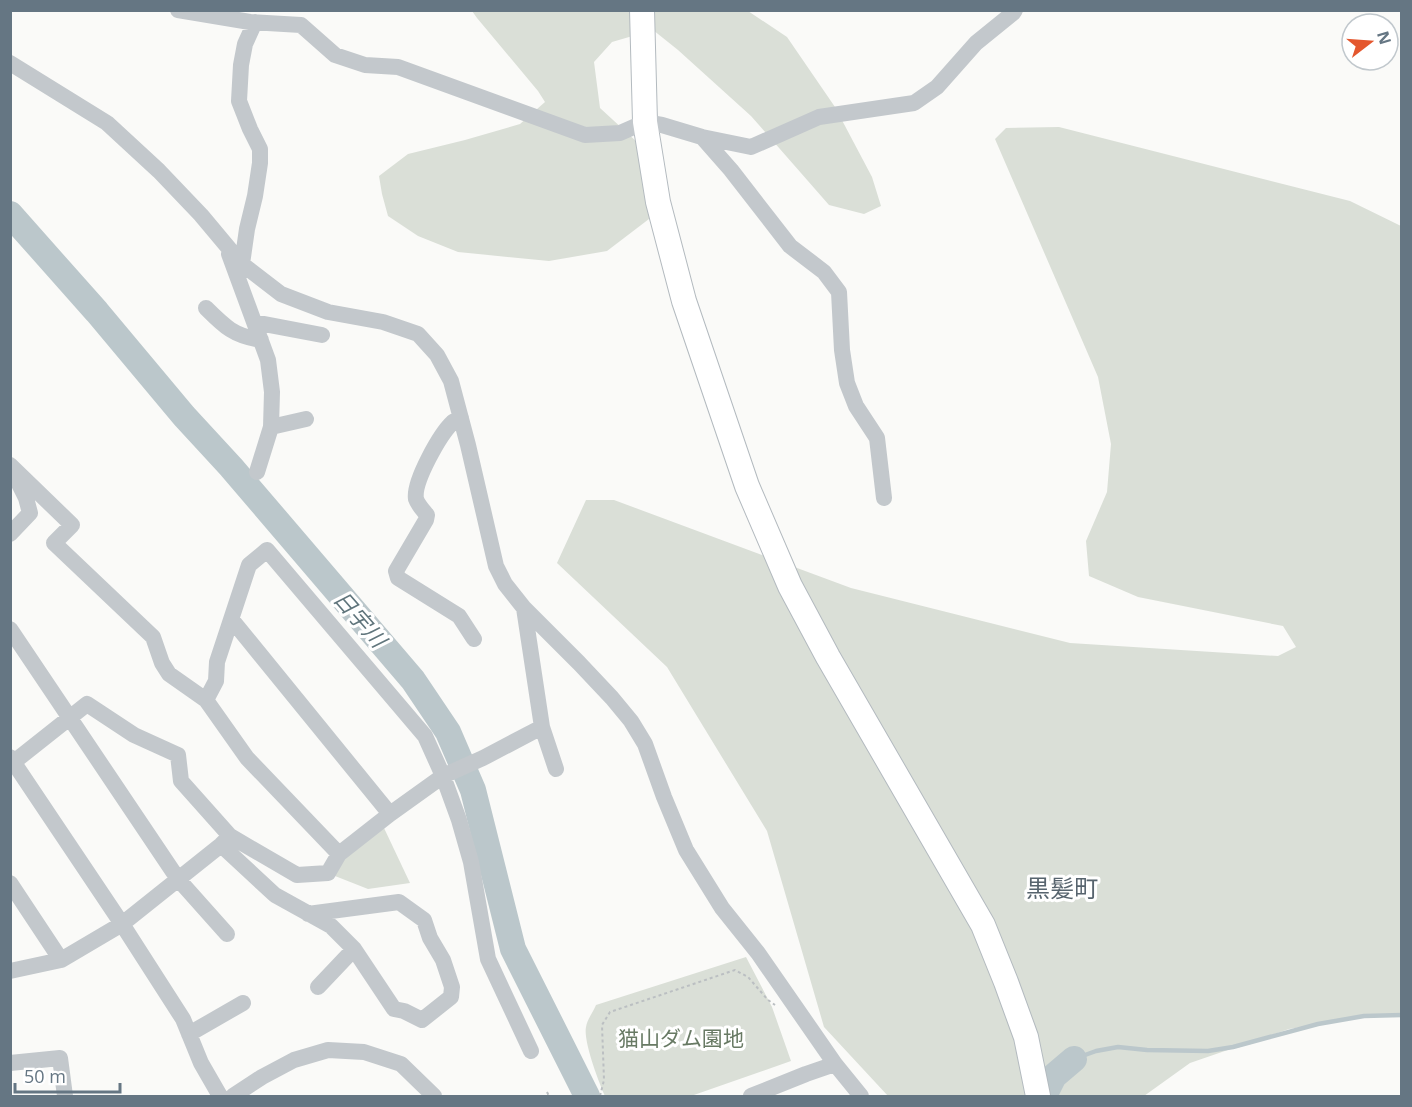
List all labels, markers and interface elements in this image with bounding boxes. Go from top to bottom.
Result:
north arrow [1340,12,1400,72]
text: N [1372,28,1397,47]
water label: 日宇川 [328,584,395,655]
district label: 黒髪町 [1026,871,1098,904]
park label: 猫山ダム園地 [618,1024,744,1052]
scale bar [15,1056,120,1094]
text: 50 m [24,1064,66,1088]

